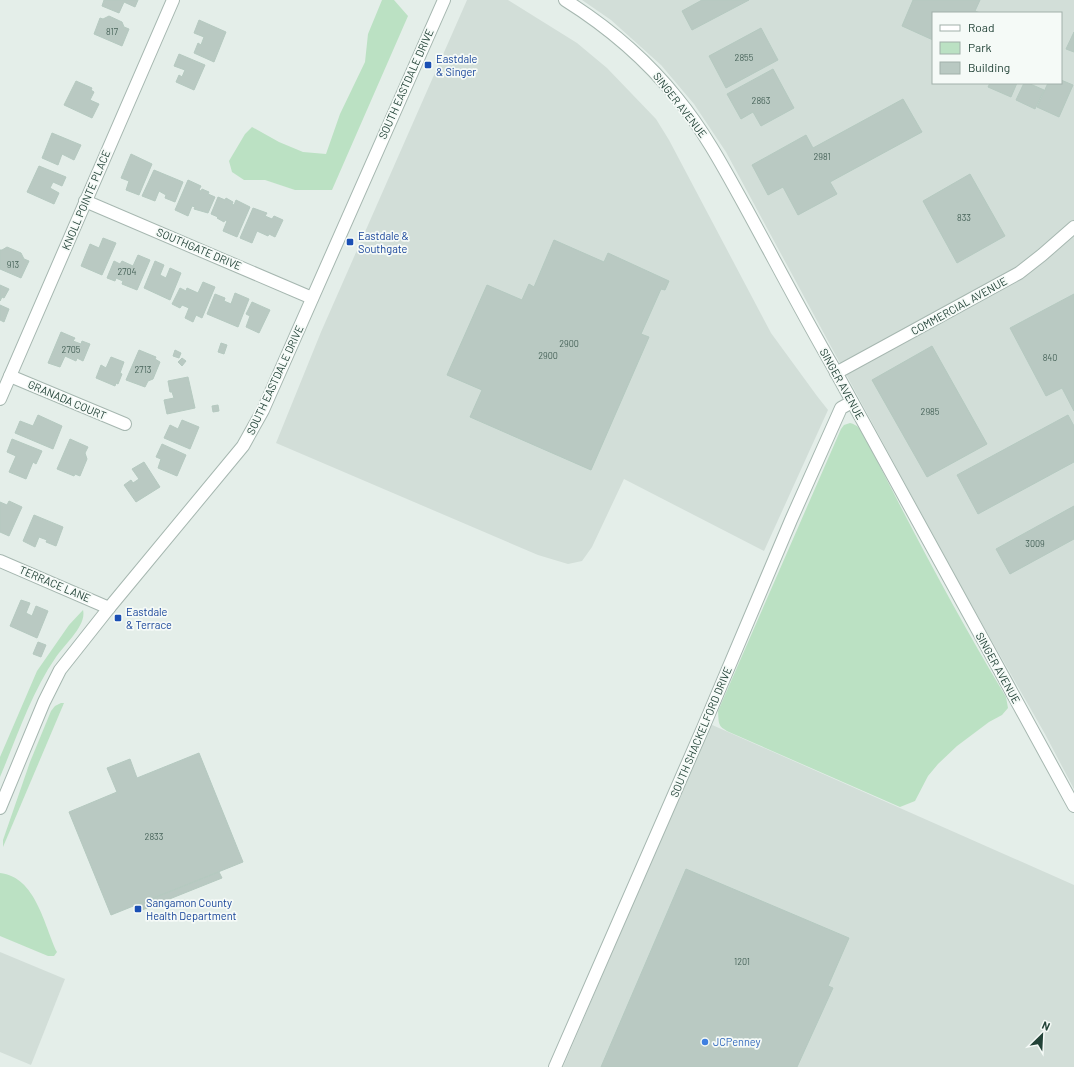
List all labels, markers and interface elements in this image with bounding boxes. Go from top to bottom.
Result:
legend [932,12,1062,84]
text: Road [968,20,995,34]
house number: 817 [106,26,119,37]
street label: SOUTH EASTDALE DRIVE [375,26,436,141]
text: Park [968,40,992,54]
place label: Eastdale & Singer [436,52,478,78]
house number: 2855 [735,52,754,63]
marker: Eastdale & Singer [423,60,433,70]
text: Building [968,60,1010,74]
street label: SINGER AVENUE [651,69,710,140]
house number: 2863 [752,95,771,106]
street label: KNOLL POINTE PLACE [59,147,113,252]
house number: 2981 [813,151,831,162]
house number: 833 [957,212,971,223]
street label: SOUTHGATE DRIVE [155,225,244,272]
place label: Eastdale & Southgate [358,229,409,255]
marker: Eastdale & Southgate [345,237,355,247]
house number: 913 [7,259,20,270]
house number: 2704 [117,266,137,277]
street label: COMMERCIAL AVENUE [909,274,1009,337]
street label: SOUTH EASTDALE DRIVE [243,323,306,437]
house number: 2900 [559,338,579,349]
house number: 2705 [62,344,81,355]
street label: SINGER AVENUE [818,346,868,422]
house number: 2900 [538,350,558,361]
house number: 840 [1043,352,1057,363]
house number: 2713 [135,364,152,375]
street label: GRANADA COURT [26,377,108,422]
house number: 2985 [921,406,940,417]
house number: 3009 [1025,538,1045,549]
street label: TERRACE LANE [18,563,93,605]
place label: Eastdale & Terrace [126,605,172,631]
marker: Eastdale & Terrace [113,613,123,623]
street label: SINGER AVENUE [974,630,1024,706]
street label: SOUTH SHACKELFORD DRIVE [667,664,734,799]
house number: 2833 [145,831,164,842]
place label: Sangamon County Health Department [146,896,237,922]
marker: Sangamon County Health Department [133,904,143,914]
house number: 1201 [734,956,750,967]
north arrow [1022,1015,1062,1055]
text: N [1040,1018,1052,1033]
place label: JCPenney [713,1035,761,1048]
marker: JCPenney [700,1037,710,1047]

